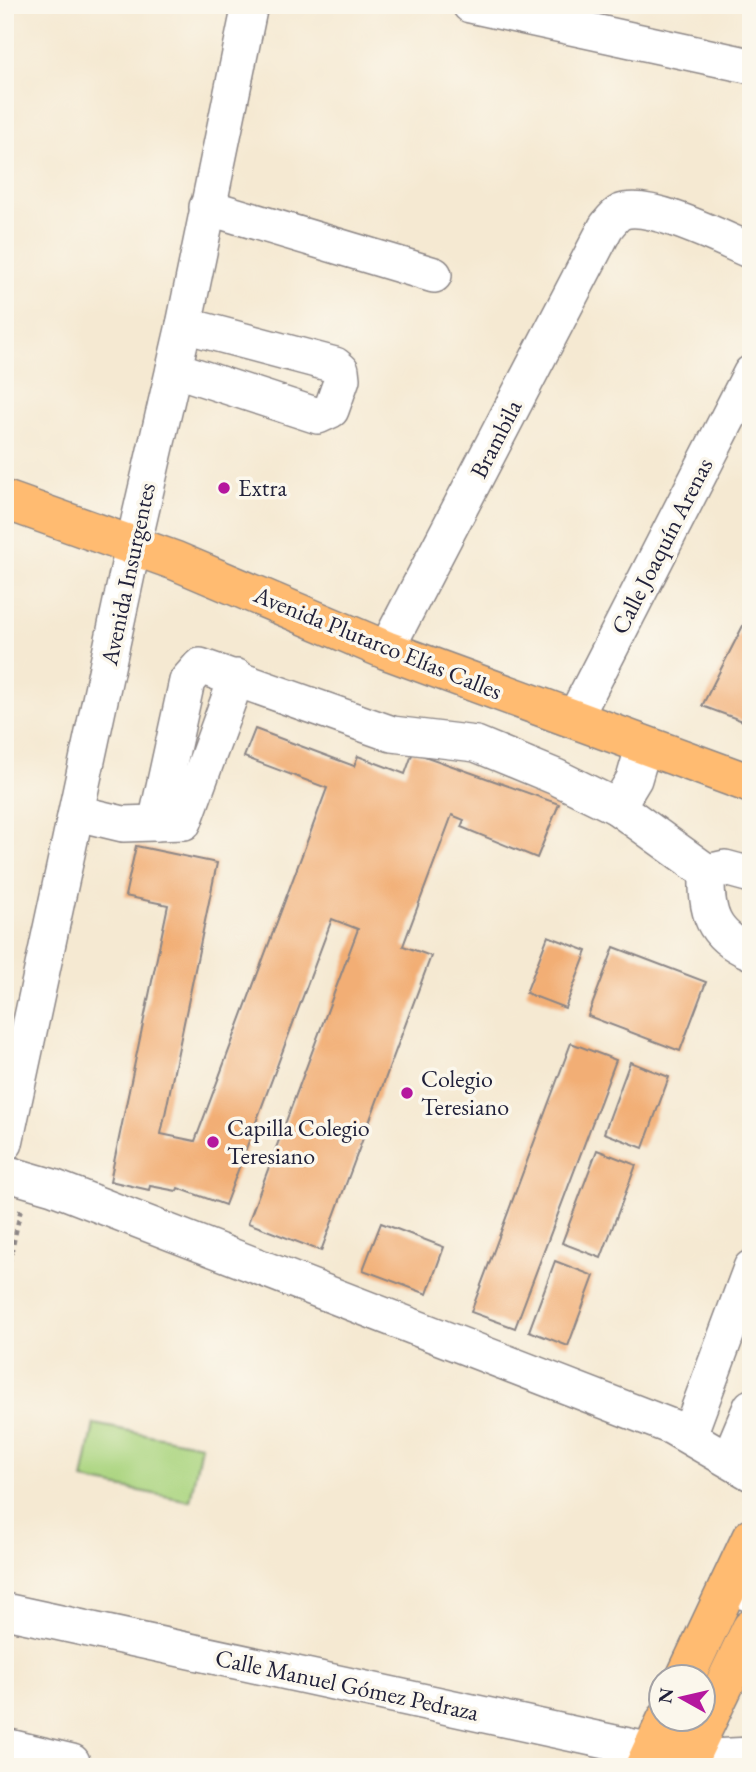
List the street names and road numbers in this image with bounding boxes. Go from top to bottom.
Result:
street label: Brambila [463,394,529,483]
street label: Calle Joaquín Arenas [604,452,719,639]
street label: Avenida Insurgentes [93,480,162,669]
street label: Avenida Plutarco Elías Calles [249,578,507,706]
street label: Calle Manuel Gómez Pedraza [213,1641,482,1728]

